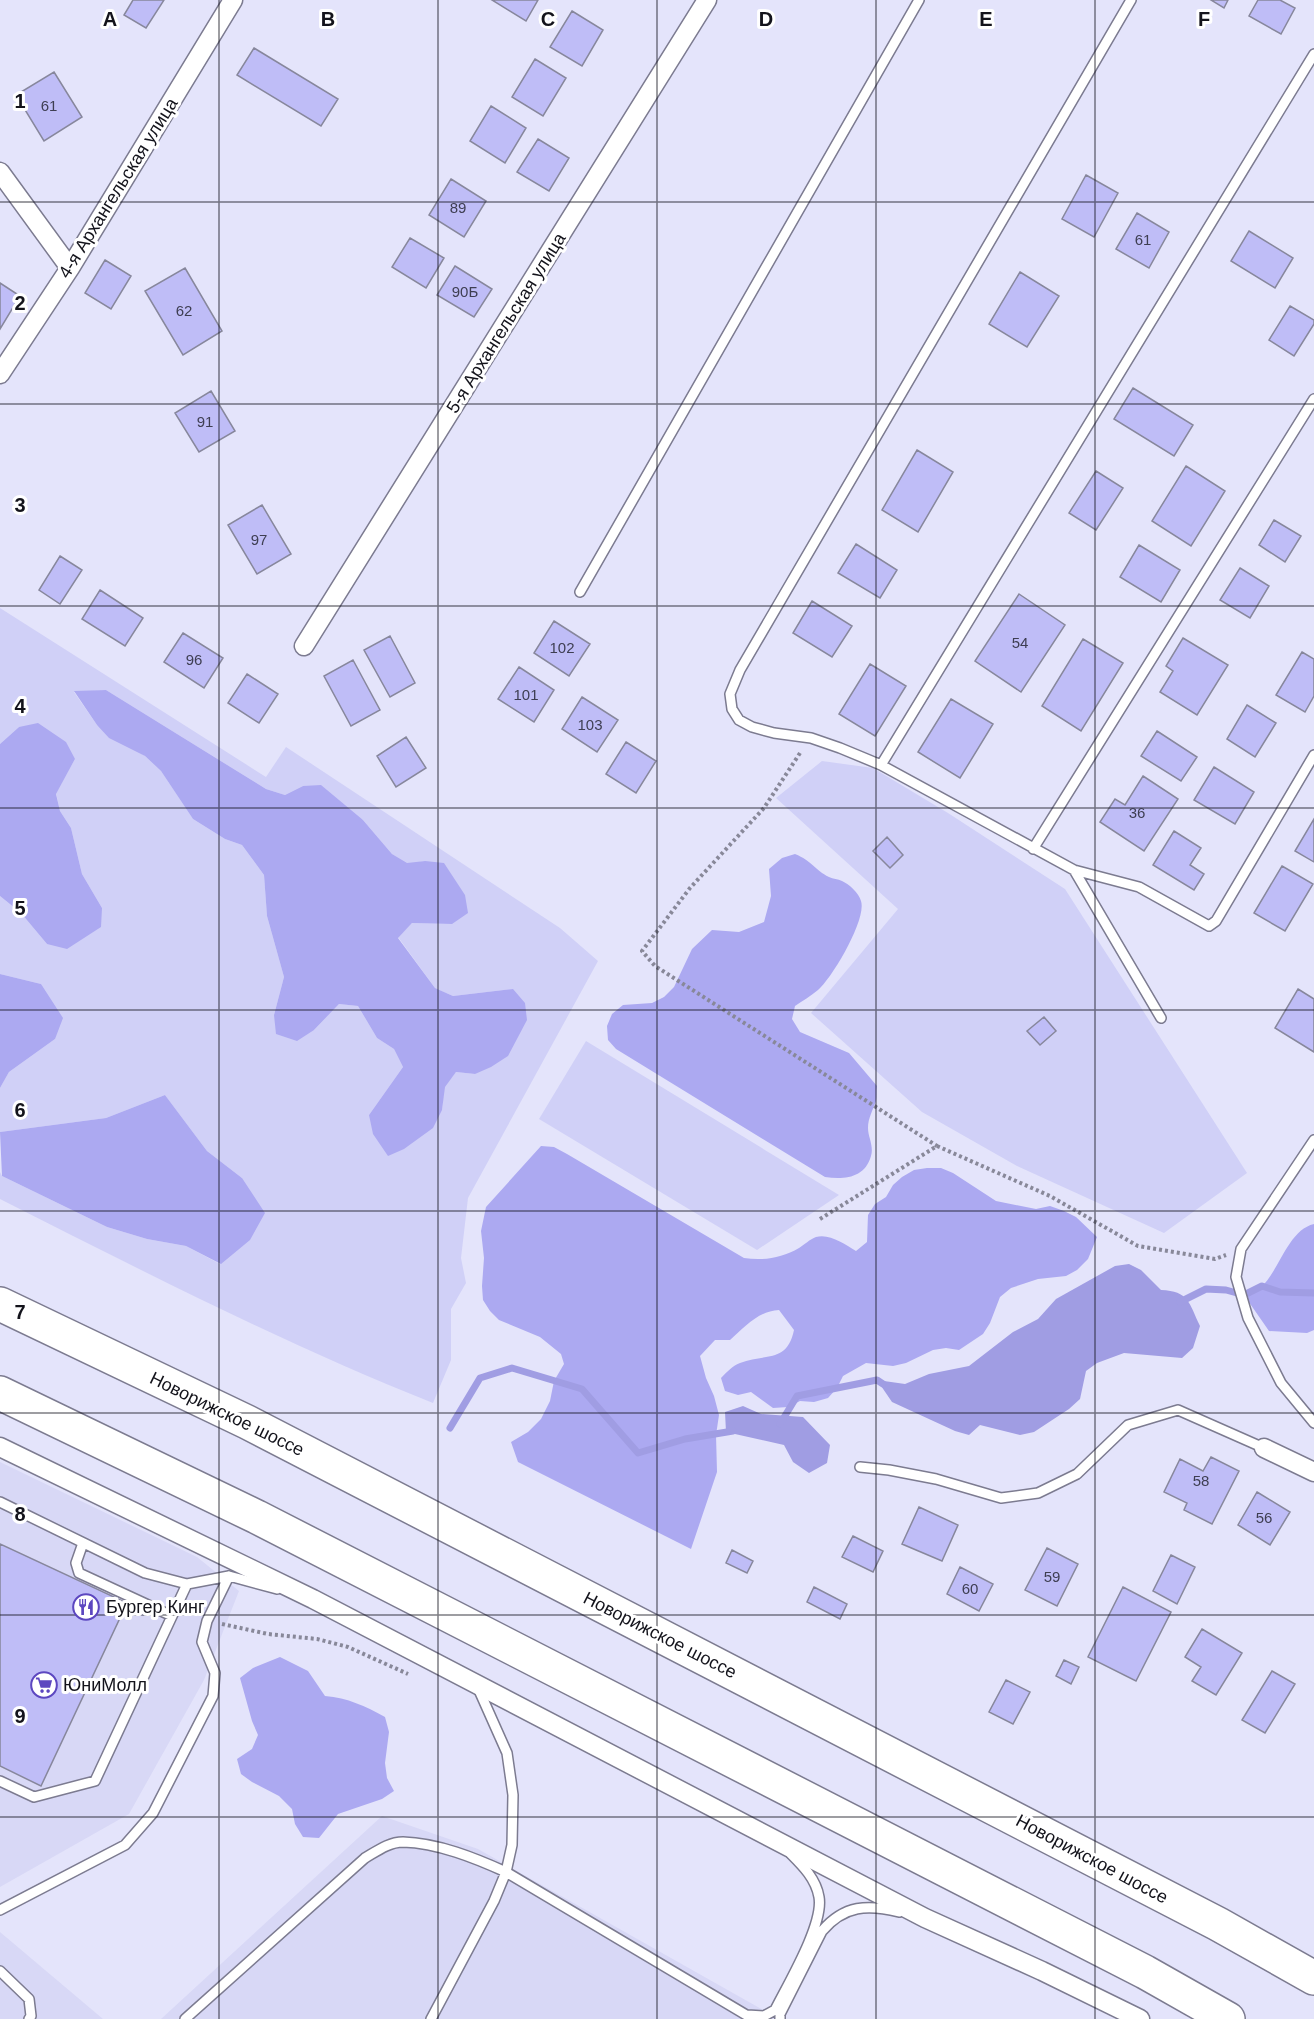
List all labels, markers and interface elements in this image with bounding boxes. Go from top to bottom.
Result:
text: A [103,8,117,30]
text: B [321,8,335,30]
text: C [541,8,555,30]
text: D [759,8,773,30]
text: E [979,8,993,30]
text: F [1198,8,1210,30]
text: 1 [14,90,26,112]
street label: 4-я Архангельская улица [54,94,182,282]
house number: 61 [41,97,57,114]
house number: 89 [450,199,466,216]
street label: 5-я Архангельская улица [442,229,570,417]
house number: 61 [1135,231,1151,248]
house number: 90Б [452,283,478,300]
text: 2 [14,292,26,314]
house number: 62 [176,302,192,319]
house number: 91 [197,413,213,430]
text: 3 [14,494,26,516]
house number: 97 [251,531,267,548]
house number: 54 [1012,634,1028,651]
house number: 102 [549,639,575,656]
house number: 96 [186,651,202,668]
house number: 101 [513,686,539,703]
text: 4 [14,695,26,717]
house number: 103 [577,716,603,733]
house number: 36 [1129,804,1145,821]
text: 5 [14,897,26,919]
text: 6 [14,1099,26,1121]
text: 7 [14,1301,26,1323]
street label: Новорижское шоссе [147,1368,307,1460]
house number: 58 [1193,1472,1209,1489]
text: 8 [14,1503,26,1525]
house number: 56 [1256,1509,1272,1526]
house number: 59 [1044,1568,1060,1585]
house number: 60 [962,1580,978,1597]
street label: Новорижское шоссе [580,1588,740,1682]
restaurant icon: Бургер Кинг [71,1592,101,1622]
place label: Бургер Кинг [106,1597,205,1617]
supermarket icon: ЮниМолл [29,1670,59,1700]
place label: ЮниМолл [63,1675,147,1695]
text: 9 [14,1705,26,1727]
street label: Новорижское шоссе [1013,1810,1171,1908]

